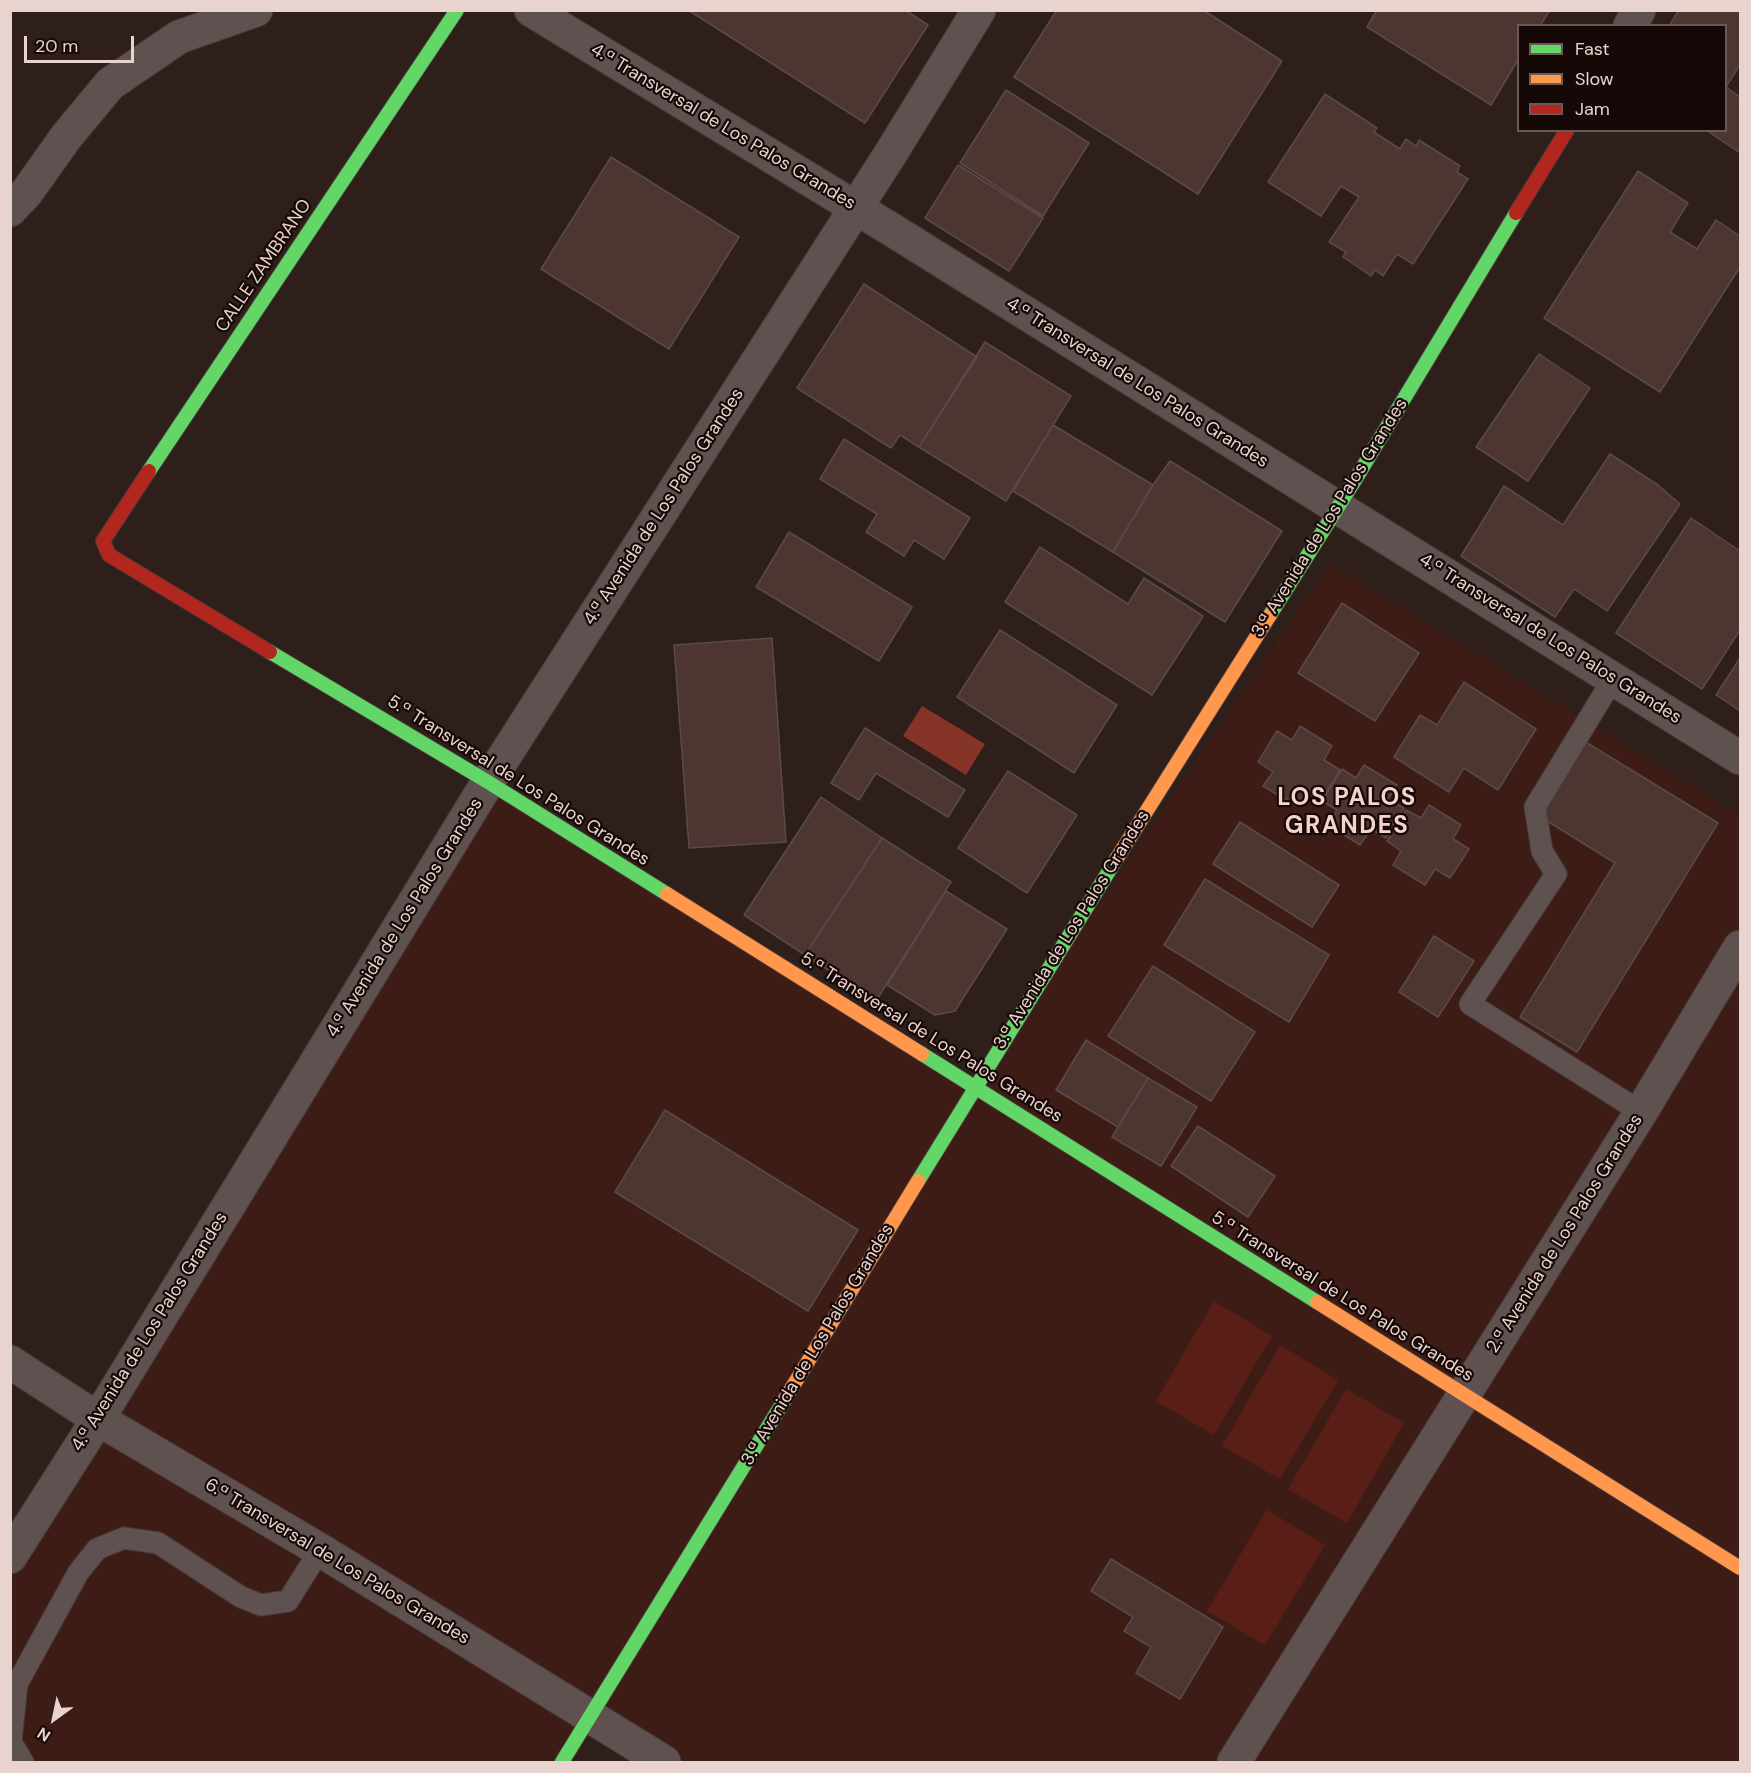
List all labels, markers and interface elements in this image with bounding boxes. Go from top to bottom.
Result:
scale bar [27,24,136,62]
legend [1517,24,1727,132]
text: 20 m [35,34,78,58]
text: Fast [1575,37,1610,61]
street label: 4.ª Transversal de Los Palos Grandes [587,39,859,215]
text: Slow [1575,67,1614,91]
text: Jam [1575,97,1610,121]
street label: CALLE ZAMBRANO [212,196,316,336]
street label: 4.ª Transversal de Los Palos Grandes [1002,293,1272,473]
street label: 4.ª Avenida de Los Palos Grandes [579,385,749,629]
street label: 3.ª Avenida de Los Palos Grandes [1247,395,1413,641]
street label: 4.ª Transversal de Los Palos Grandes [1415,549,1685,729]
street label: 5.ª Transversal de Los Palos Grandes [383,691,653,871]
district label: LOS PALOS GRANDES [1277,785,1417,841]
street label: 4.ª Avenida de Los Palos Grandes [322,794,488,1042]
street label: 3.ª Avenida de Los Palos Grandes [989,807,1155,1053]
street label: 5.ª Transversal de Los Palos Grandes [796,948,1066,1128]
street label: 2.ª Avenida de Los Palos Grandes [1482,1111,1648,1357]
street label: 5.ª Transversal de Los Palos Grandes [1207,1207,1477,1387]
street label: 4.ª Avenida de Los Palos Grandes [67,1208,233,1456]
street label: 3.ª Avenida de Los Palos Grandes [737,1220,899,1470]
street label: 6.ª Transversal de Los Palos Grandes [201,1474,473,1650]
north arrow [24,1689,84,1749]
text: N [33,1723,55,1747]

